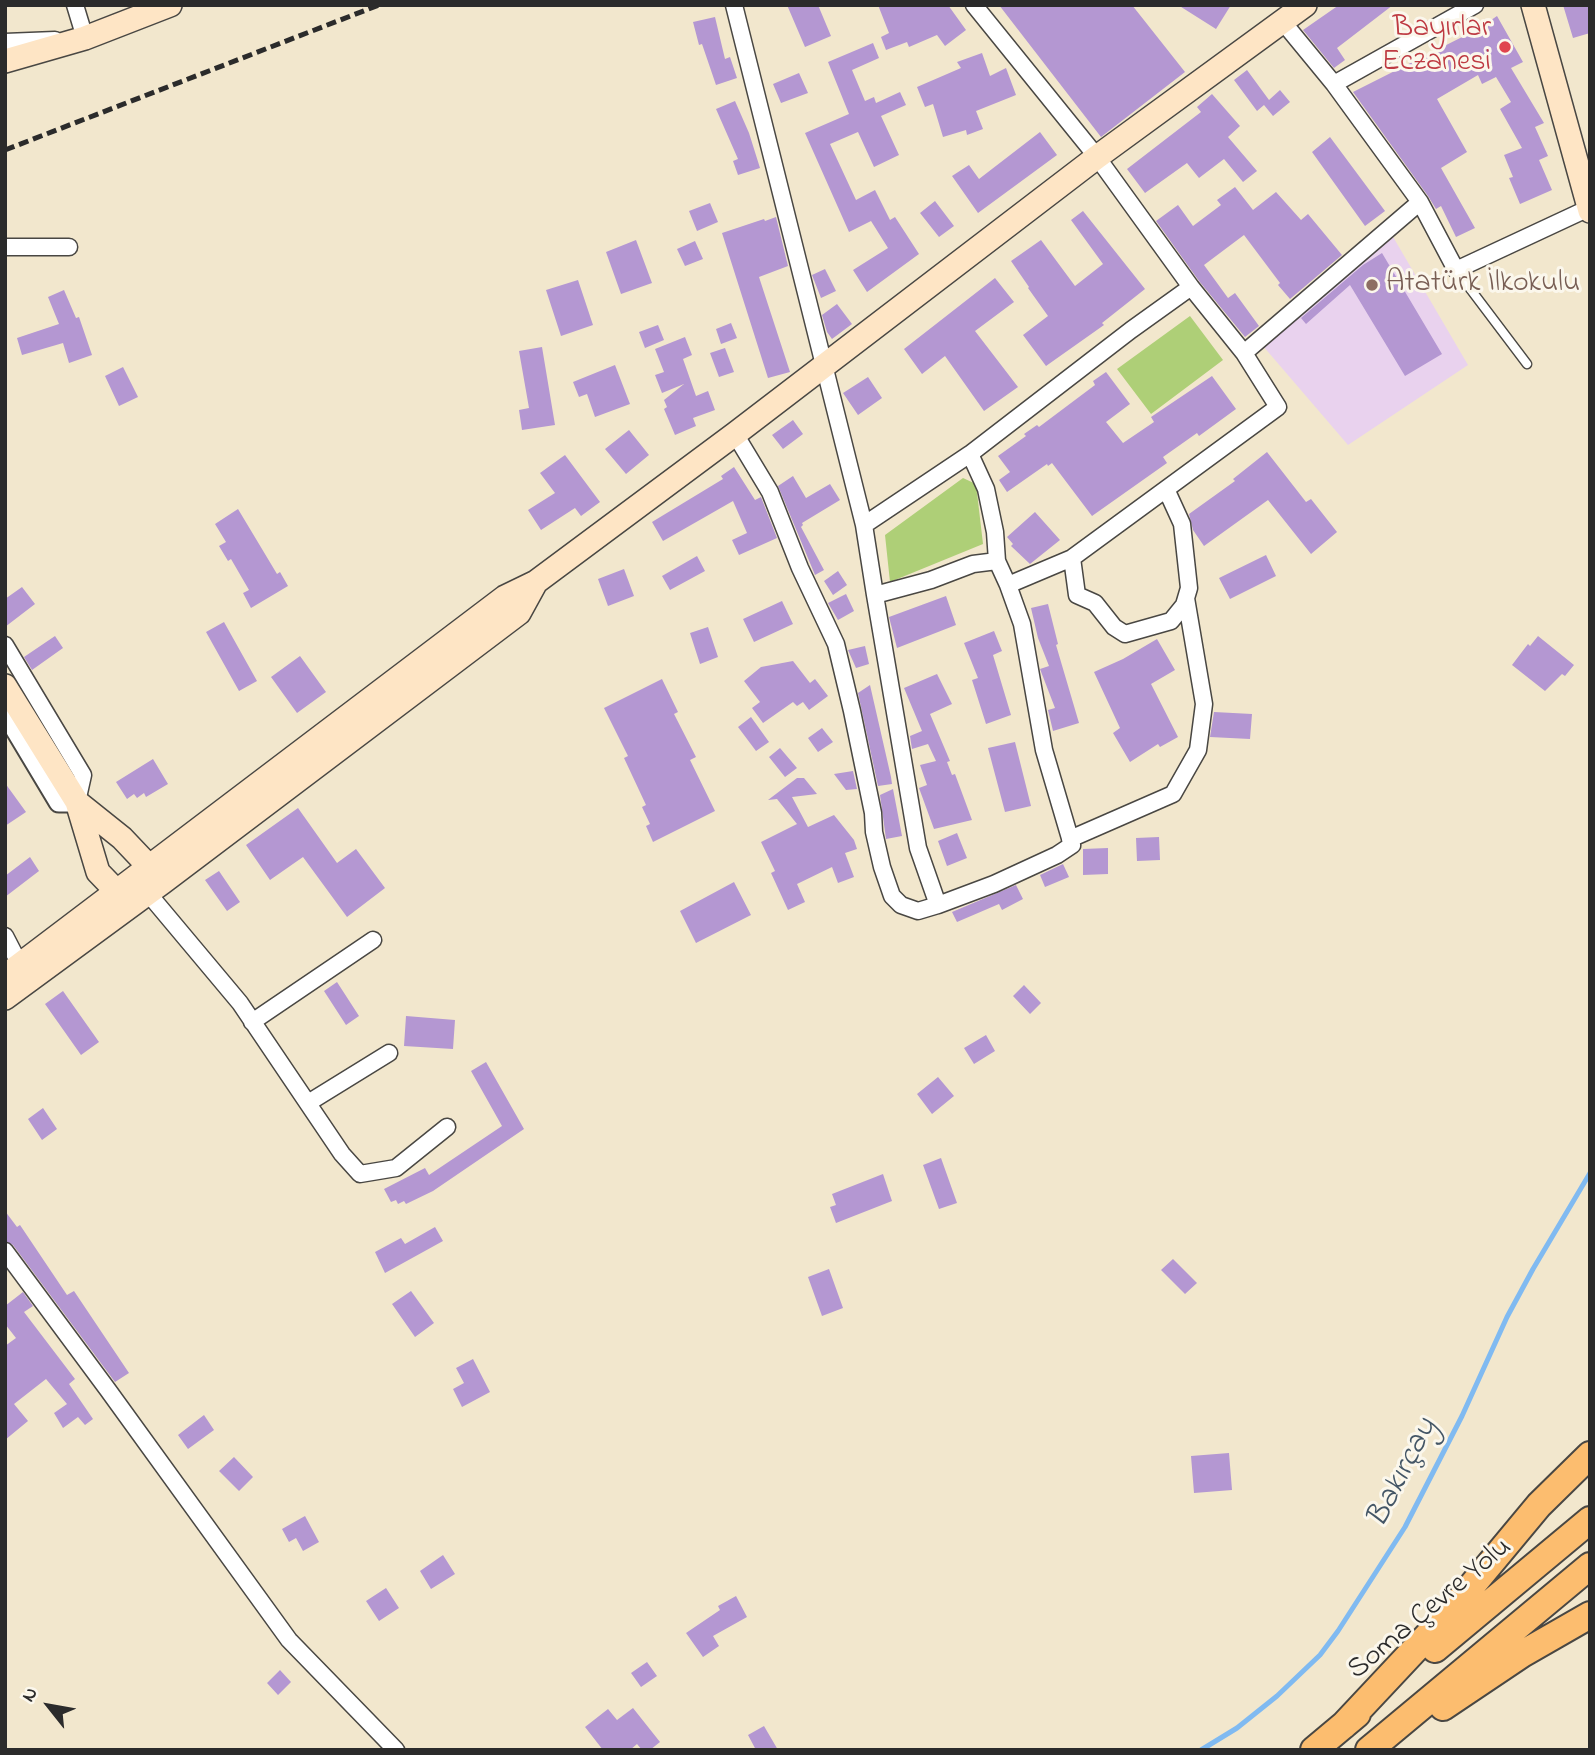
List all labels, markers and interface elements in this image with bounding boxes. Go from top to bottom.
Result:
place label: Bayırlar Eczanesi [1382,12,1491,82]
marker: Bayırlar Eczanesi [1497,39,1513,55]
place label: Atatürk İlkokulu [1386,267,1580,303]
marker: Atatürk İlkokulu [1364,277,1380,293]
water label: Bakırçay [1360,1413,1448,1535]
street label: Soma Çevre Yolu [1342,1531,1520,1689]
north arrow [14,1671,84,1741]
text: N [16,1682,45,1707]

